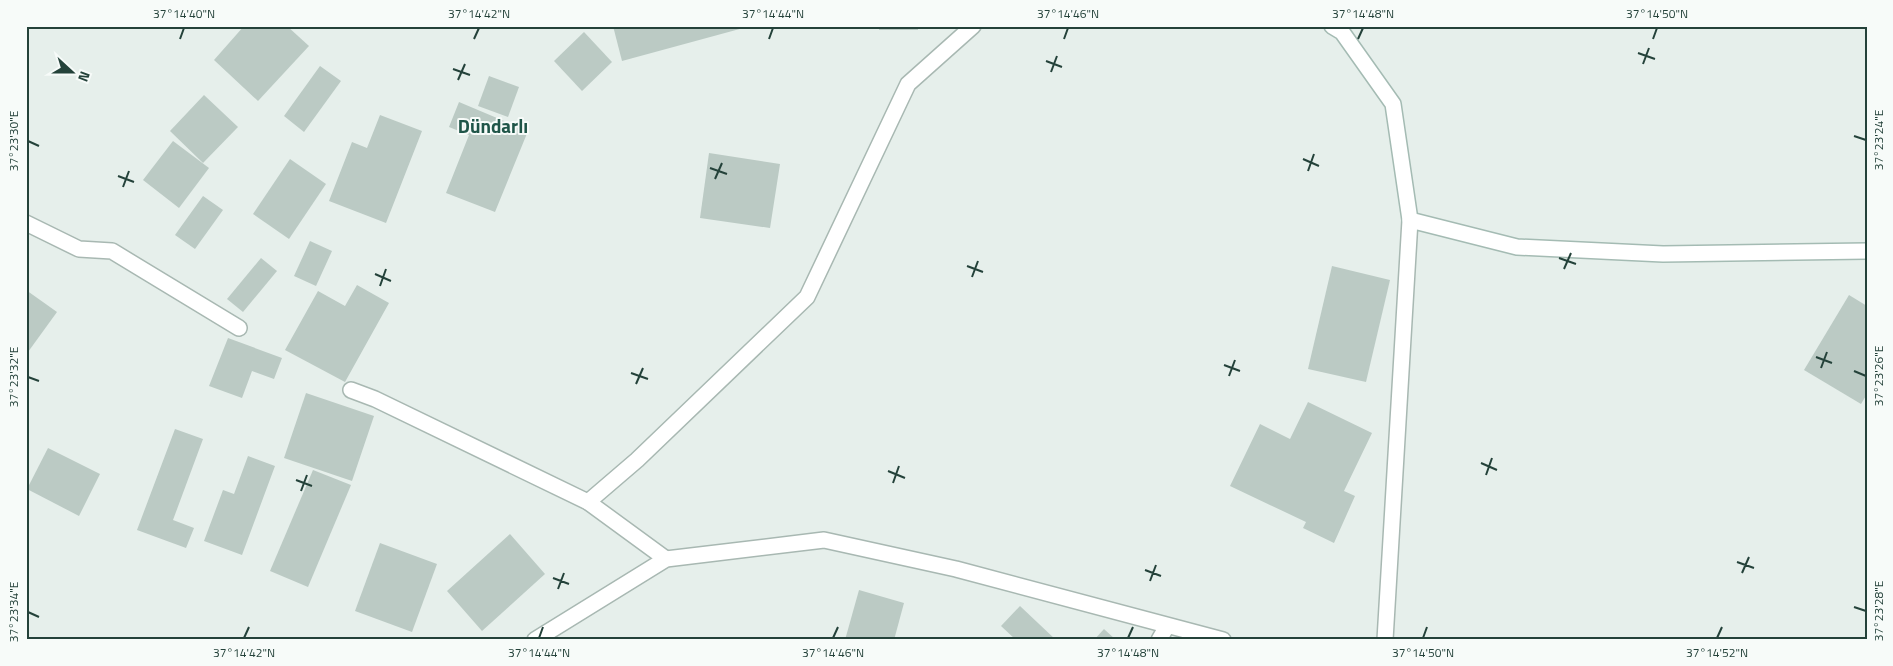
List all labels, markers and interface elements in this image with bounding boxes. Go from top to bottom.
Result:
text: 37°14'40"N [153,4,215,23]
text: 37°14'42"N [448,4,510,23]
text: 37°14'44"N [742,4,804,23]
text: 37°14'46"N [1037,4,1099,23]
text: 37°14'48"N [1332,4,1394,23]
text: 37°14'50"N [1626,4,1688,23]
north arrow [48,48,98,98]
text: N [73,69,96,85]
text: 37°23'24"E [1869,109,1888,170]
text: 37°23'30"E [4,110,23,171]
district label: Dündarlı [458,111,528,140]
text: 37°23'26"E [1869,345,1888,406]
text: 37°23'32"E [4,346,23,407]
text: 37°23'28"E [1869,580,1888,641]
text: 37°23'34"E [4,581,23,642]
text: 37°14'42"N [213,643,275,662]
text: 37°14'44"N [508,643,570,662]
text: 37°14'46"N [802,643,864,662]
text: 37°14'48"N [1097,643,1159,662]
text: 37°14'50"N [1392,643,1454,662]
text: 37°14'52"N [1686,643,1748,662]

